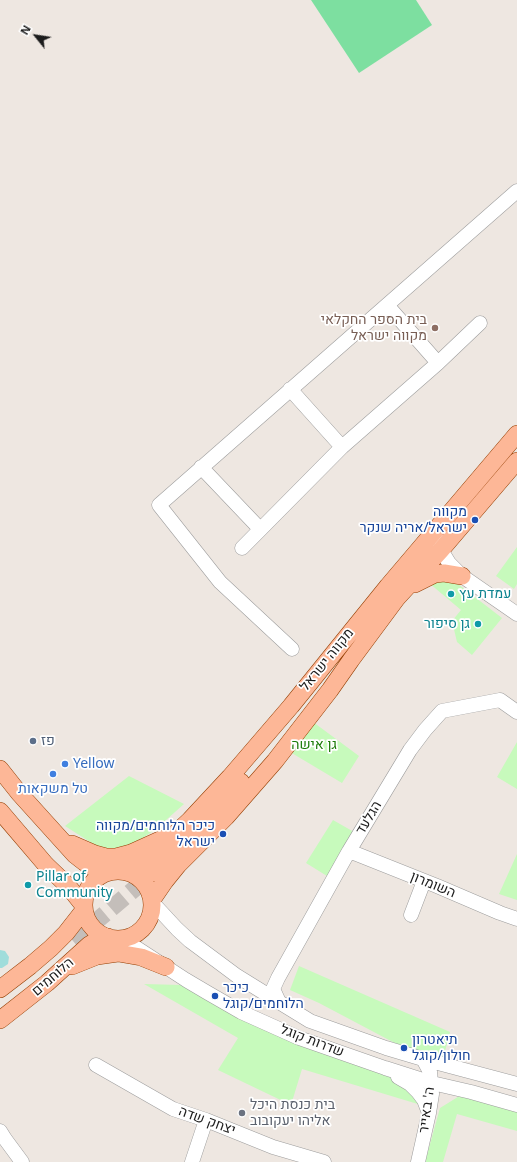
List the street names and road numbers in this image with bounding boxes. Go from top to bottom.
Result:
street label: מקווה ישראל [297,625,357,695]
street label: הגלעד [352,798,386,838]
street label: השומרון [408,868,458,902]
street label: הלוחמים [29,954,77,1000]
street label: שדרות קוגל [278,1021,346,1061]
street label: ה' באייר [415,1086,439,1134]
street label: יצחק שדה [176,1103,238,1139]

